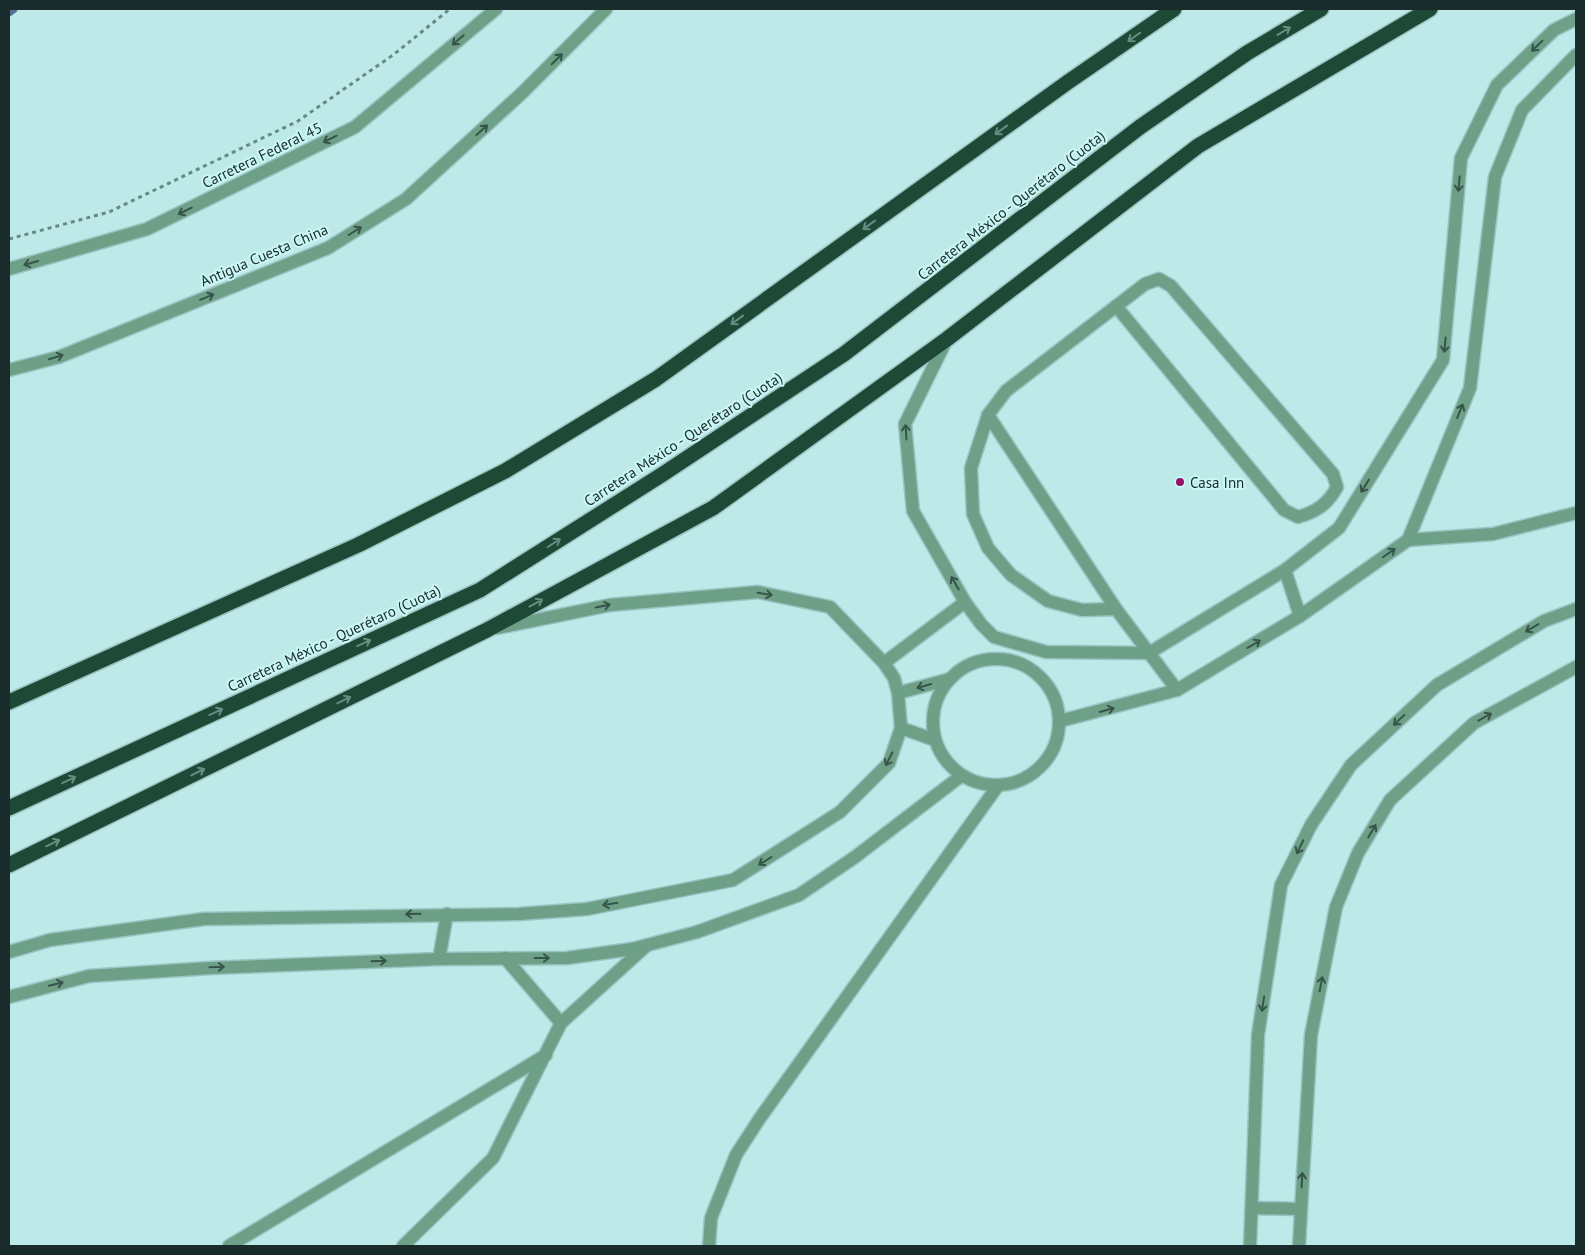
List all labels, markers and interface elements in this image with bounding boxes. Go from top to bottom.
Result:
one-way arrow [1277,26,1291,36]
one-way arrow [1127,32,1141,42]
one-way arrow [452,34,465,46]
one-way arrow [1530,40,1543,52]
one-way arrow [551,52,563,65]
street label: Carretera Federal 45 [199,118,325,192]
one-way arrow [475,124,488,136]
one-way arrow [994,125,1008,135]
street label: Carretera México - Querétaro (Cuota) [913,126,1109,284]
one-way arrow [323,134,338,144]
one-way arrow [1454,175,1464,191]
one-way arrow [177,206,192,216]
street label: Antigua Cuesta China [197,219,331,291]
one-way arrow [862,220,876,230]
one-way arrow [347,226,361,236]
one-way arrow [24,258,40,268]
one-way arrow [199,292,214,301]
one-way arrow [730,315,744,325]
one-way arrow [1440,337,1449,353]
one-way arrow [47,352,63,362]
street label: Carretera México - Querétaro (Cuota) [580,368,786,510]
one-way arrow [1456,404,1466,419]
one-way arrow [902,425,911,441]
place label: Casa Inn [1190,473,1244,492]
marker: Casa Inn [1174,476,1186,488]
one-way arrow [1360,478,1370,492]
one-way arrow [546,538,560,548]
one-way arrow [1382,548,1396,558]
one-way arrow [949,577,959,591]
street label: Carretera México - Querétaro (Cuota) [225,580,443,696]
one-way arrow [756,589,772,599]
one-way arrow [528,598,543,607]
one-way arrow [595,601,611,611]
one-way arrow [1525,624,1539,634]
one-way arrow [356,638,371,648]
one-way arrow [1247,638,1261,648]
one-way arrow [916,682,932,691]
one-way arrow [336,695,351,704]
one-way arrow [1099,705,1115,715]
one-way arrow [208,706,223,716]
one-way arrow [1477,712,1492,722]
one-way arrow [1392,715,1405,726]
one-way arrow [884,751,894,766]
one-way arrow [191,766,206,776]
one-way arrow [61,775,76,784]
one-way arrow [1366,824,1377,838]
one-way arrow [45,838,60,848]
one-way arrow [1295,839,1304,854]
one-way arrow [759,856,773,866]
one-way arrow [603,900,619,910]
one-way arrow [406,909,422,919]
one-way arrow [534,953,550,963]
one-way arrow [371,956,387,966]
one-way arrow [209,963,225,972]
one-way arrow [1316,976,1326,992]
one-way arrow [47,979,63,989]
one-way arrow [1258,996,1268,1012]
one-way arrow [1298,1172,1307,1188]

